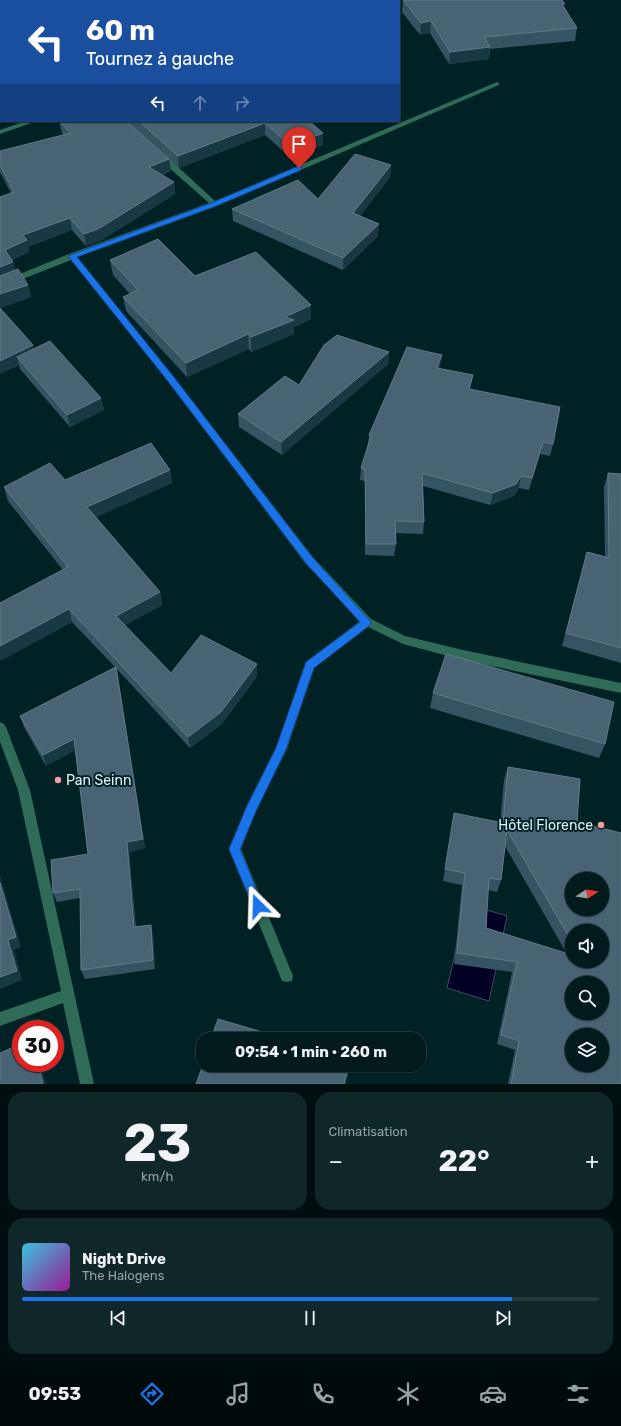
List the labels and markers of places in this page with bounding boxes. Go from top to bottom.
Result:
pin [282,127,316,168]
place label: Pan Seinn [66,772,131,789]
marker: Pan Seinn [53,775,63,785]
place label: Hôtel Florence [498,817,593,834]
marker: Hôtel Florence [596,820,606,830]

